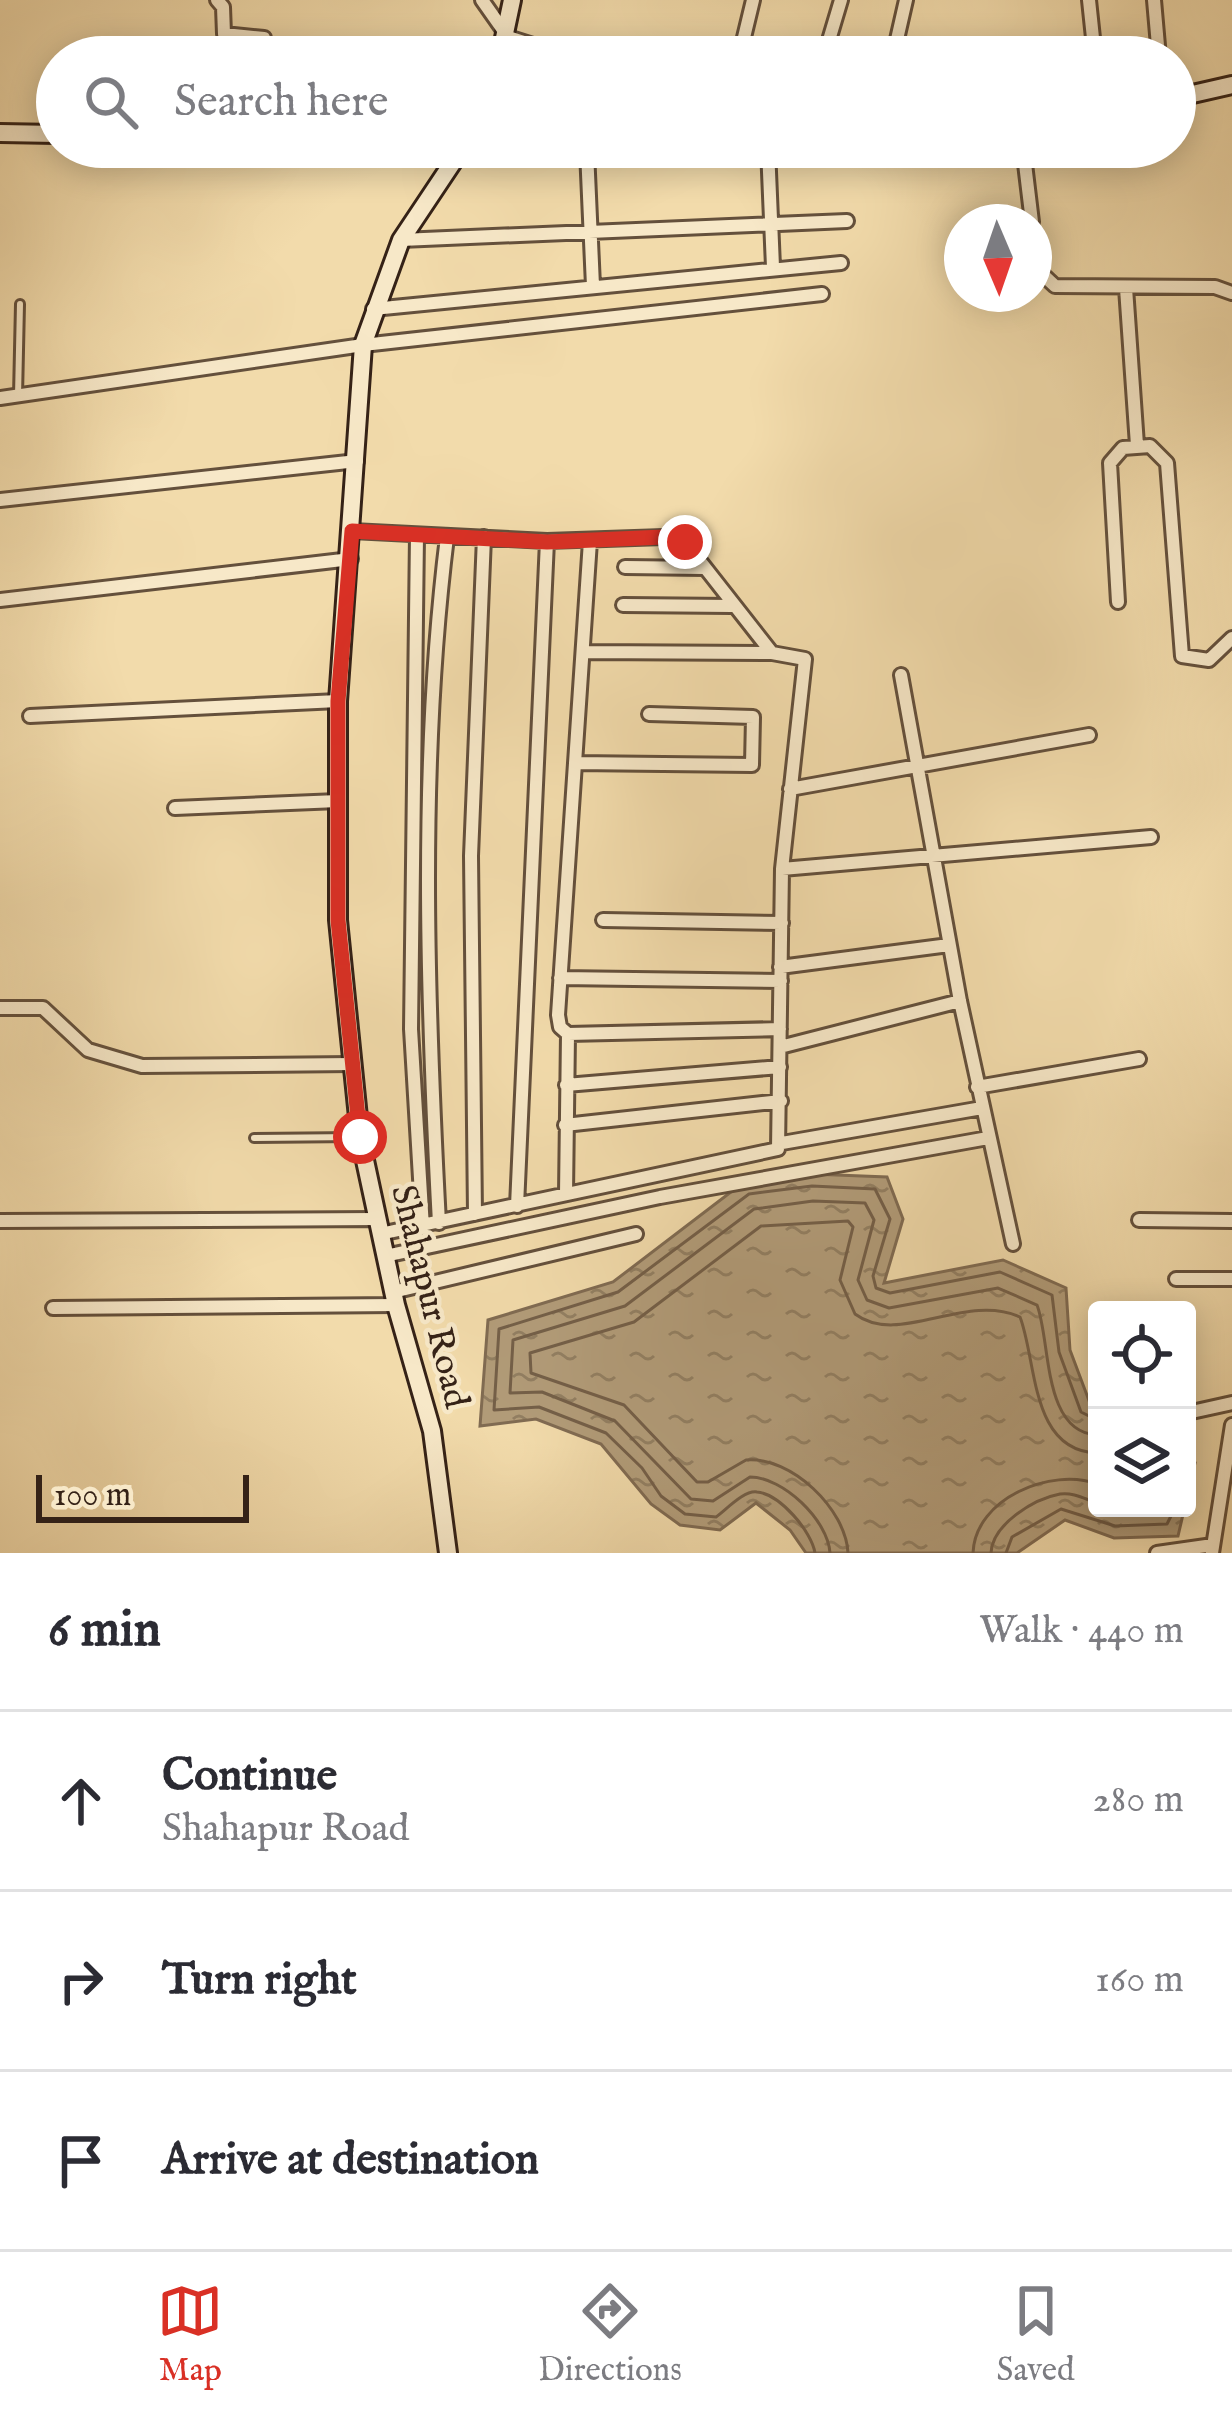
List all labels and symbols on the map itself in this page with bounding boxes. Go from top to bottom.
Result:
north arrow [944,204,1052,312]
route end [658,515,712,569]
route start [333,1110,387,1164]
street label: Shahapur Road [379,1180,479,1414]
scale bar [36,1469,249,1522]

